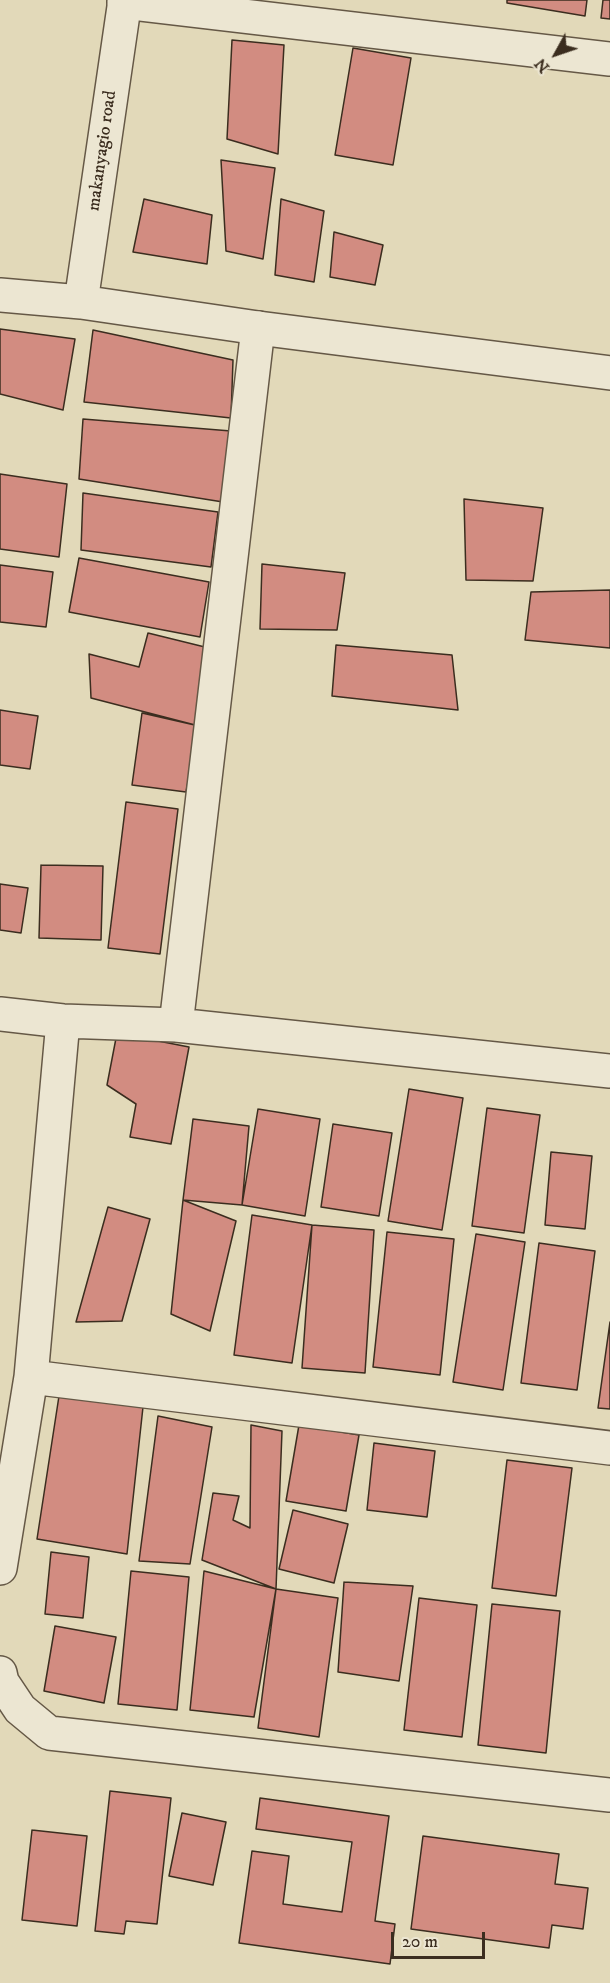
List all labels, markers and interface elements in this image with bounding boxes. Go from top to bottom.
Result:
north arrow [526,24,586,84]
text: N [530,54,554,77]
street label: makanyagio road [84,89,122,213]
scale bar [394,1920,488,1958]
text: 20 m [402,1931,438,1953]

